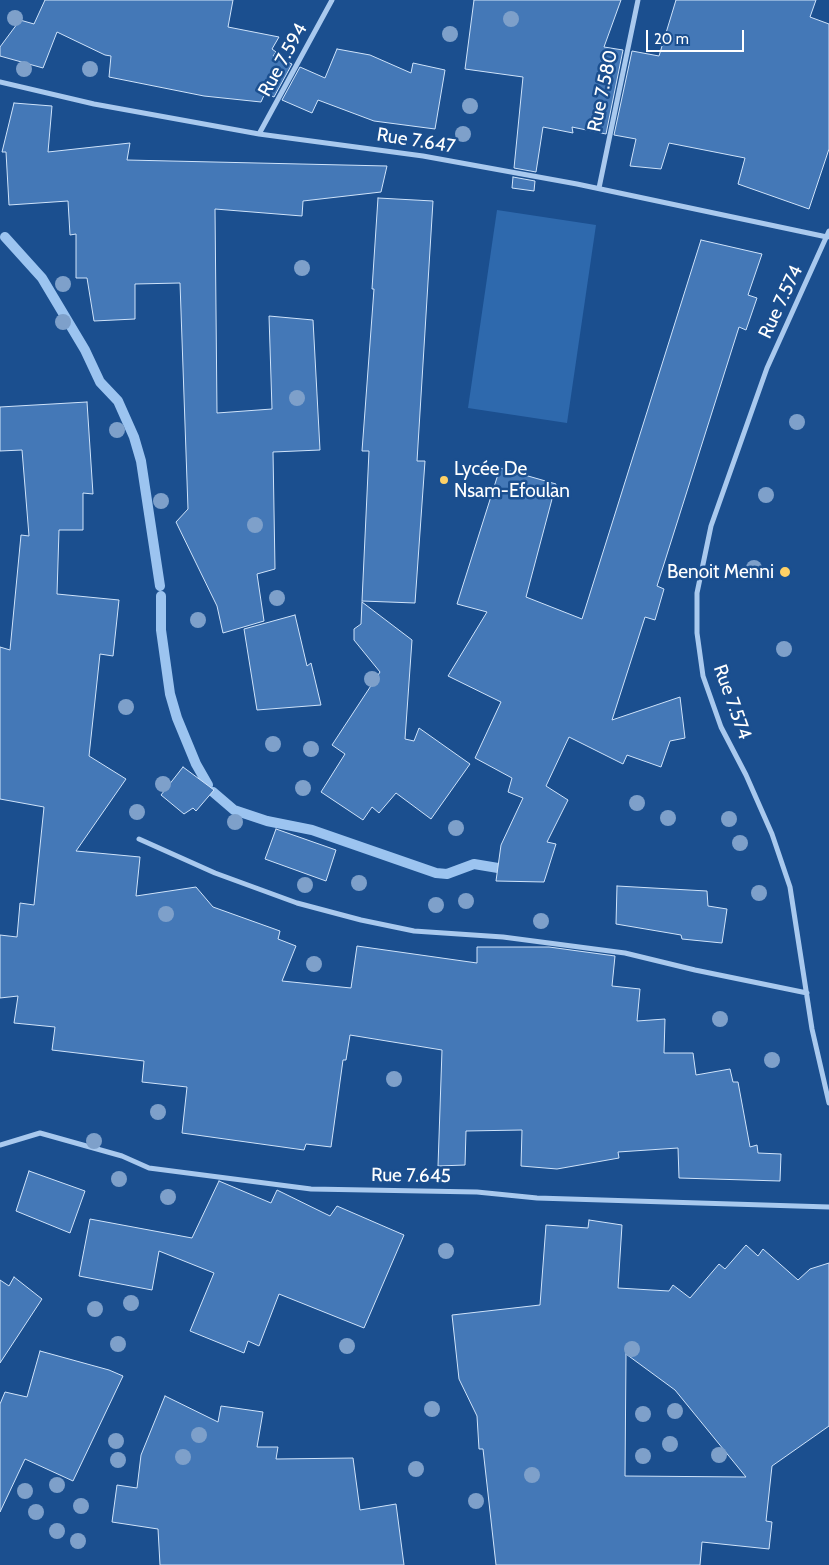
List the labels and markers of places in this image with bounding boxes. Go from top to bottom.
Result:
place label: Lycée De Nsam-Efoulan [454,458,570,502]
marker: Lycée De Nsam-Efoulan [438,474,450,486]
place label: Benoit Menni [667,561,774,583]
marker: Benoit Menni [778,565,792,579]

